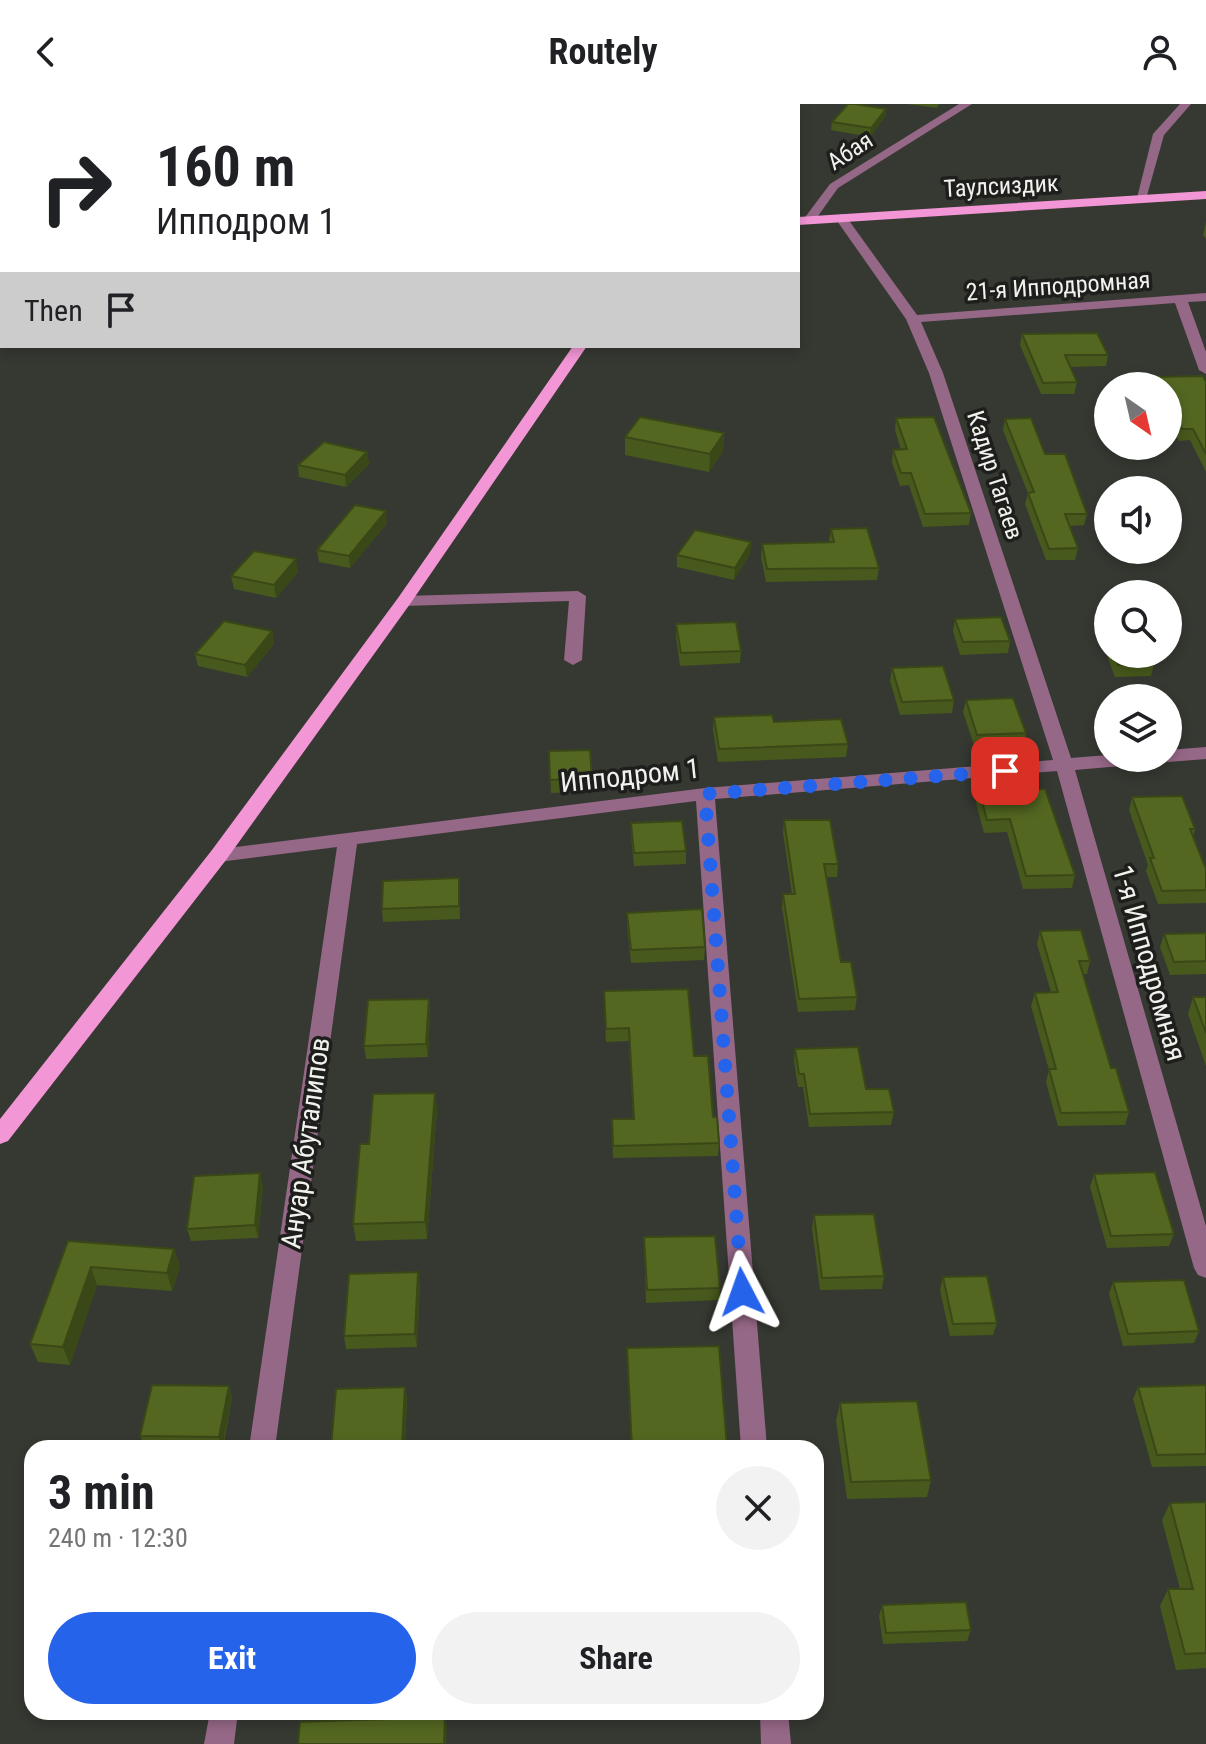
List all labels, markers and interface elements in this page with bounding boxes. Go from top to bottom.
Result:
icon: back [24,30,68,74]
icon: person [1138,30,1182,74]
text: Routely [549,31,657,73]
street label: Абая [822,126,878,176]
text: 160 m [156,134,295,200]
icon: right [24,136,128,240]
street label: Таулсиздик [943,169,1060,203]
text: Ипподром 1 [156,201,336,243]
street label: 21-я Ипподромная [965,266,1151,306]
icon: arrive [99,288,143,332]
text: Then [24,293,83,328]
north arrow [1094,372,1182,460]
map controls [1094,372,1182,772]
street label: Кадир Тагаев [961,407,1029,543]
button: sound [1094,476,1182,564]
button: search [1094,580,1182,668]
button: layers [1094,684,1182,772]
pin [971,737,1039,805]
icon: arrive [983,749,1027,793]
street label: Ипподром 1 [559,752,701,799]
street label: 1-я Ипподромная [1106,862,1193,1065]
street label: Ануар Абуталипов [274,1035,337,1251]
position arrow [700,1250,784,1334]
text: 3 min [48,1464,155,1521]
button: close [716,1466,800,1550]
text: 240 m · 12:30 [48,1523,188,1553]
button: Exit [48,1612,416,1704]
button: Share [432,1612,800,1704]

